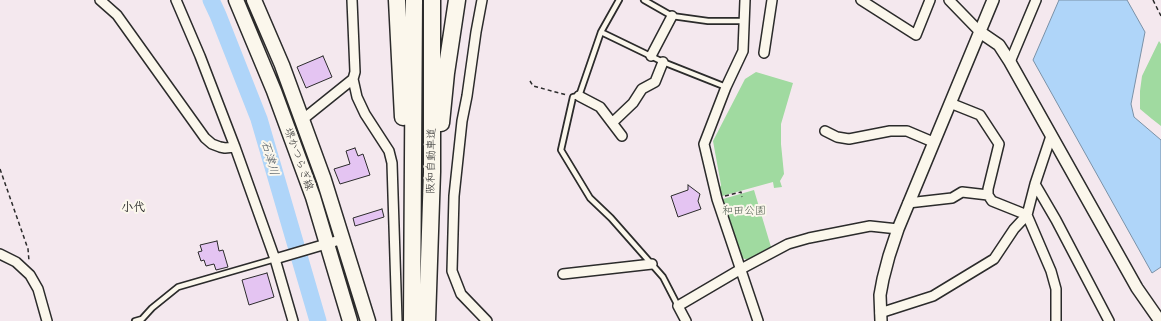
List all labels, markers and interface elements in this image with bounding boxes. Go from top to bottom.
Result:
street label: 堺かつらぎ線 [282,126,316,192]
street label: 阪和自動車道 [424,128,438,194]
water label: 石津川 [258,139,282,177]
district label: 小代 [121,200,145,214]
park label: 和田公園 [722,204,766,218]

